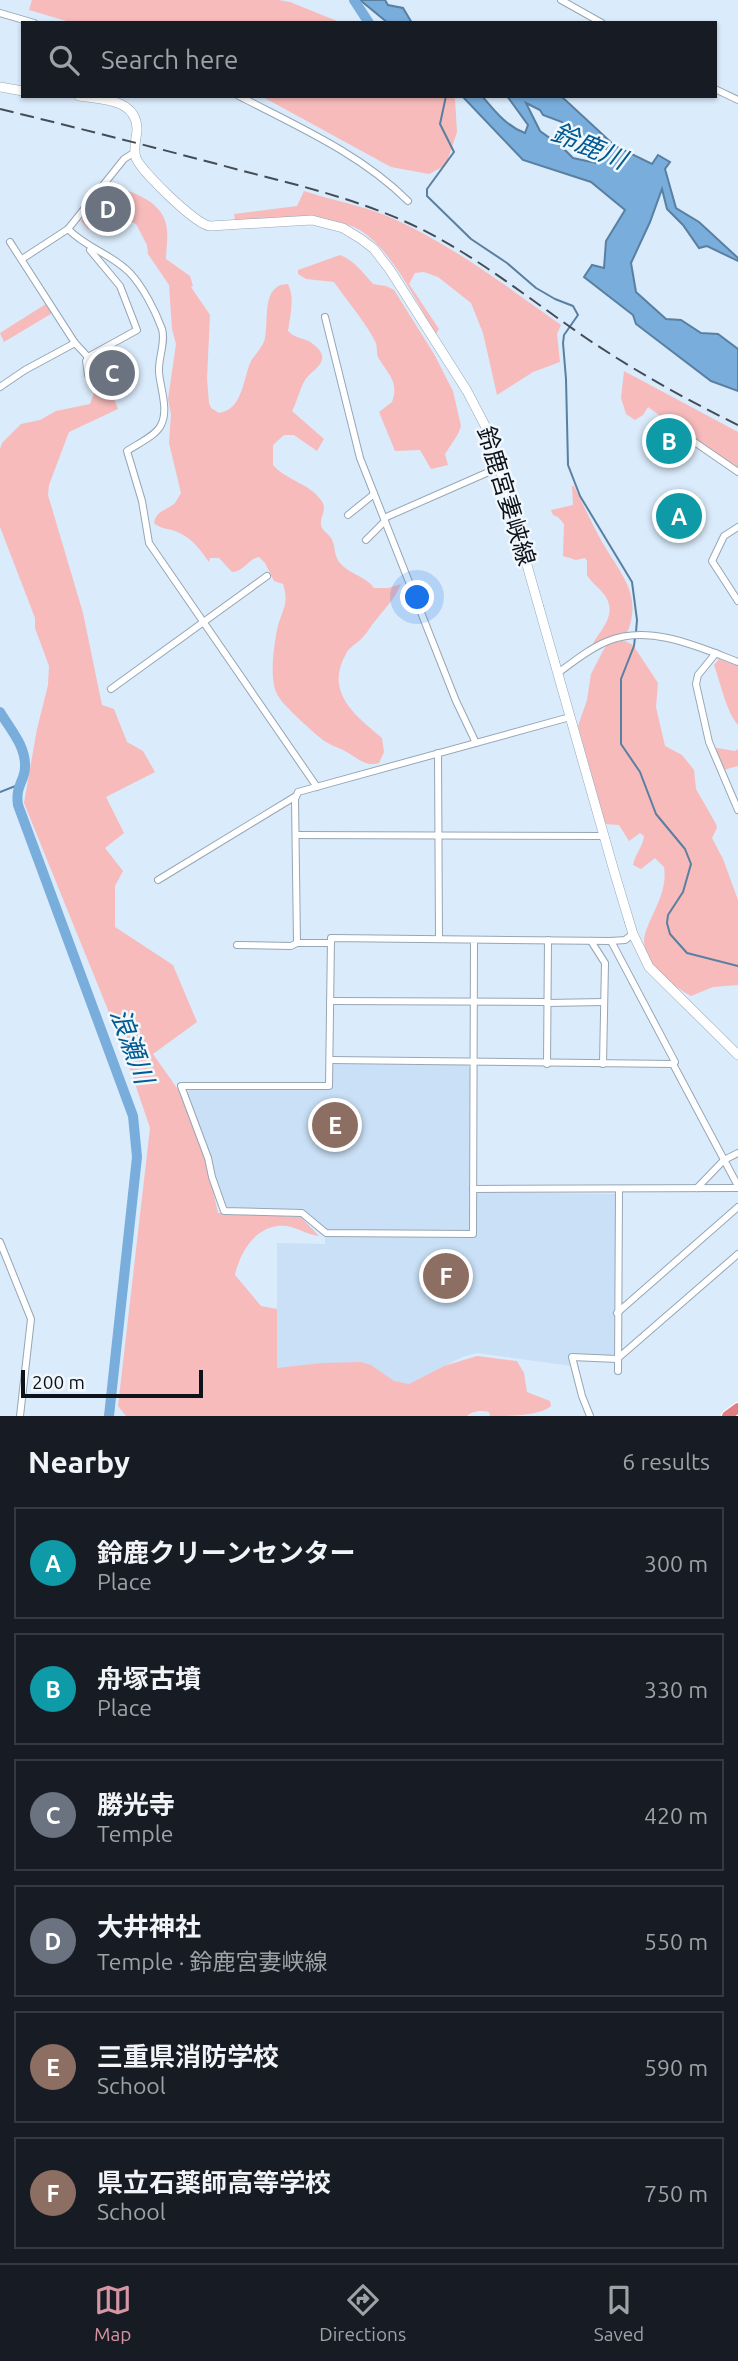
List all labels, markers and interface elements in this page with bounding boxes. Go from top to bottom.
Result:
search box [21,21,717,98]
icon: search [45,41,83,79]
text: Search here [101,45,238,74]
water label: 鈴鹿川 [548,117,634,175]
pin: D [85,183,131,235]
pin: C [89,347,135,399]
pin: B [646,415,692,467]
street label: 鈴鹿宮妻峡線 [473,423,540,569]
pin: A [656,490,702,542]
your location [400,580,434,614]
water label: 浪瀬川 [106,1004,160,1090]
pin: E [312,1099,358,1151]
pin: F [423,1250,469,1302]
scale bar [21,1367,203,1399]
text: 200 m [32,1371,85,1393]
text: Nearby [28,1445,130,1479]
text: 6 results [622,1449,710,1474]
text: 鈴鹿クリーンセンター [97,1538,356,1567]
text: A [45,1551,61,1576]
text: 300 m [644,1551,708,1576]
text: Place [97,1569,152,1594]
text: 舟塚古墳 [97,1664,201,1693]
text: B [45,1677,61,1702]
text: 330 m [644,1677,708,1702]
text: Place [97,1695,152,1720]
text: 勝光寺 [97,1790,175,1819]
text: C [46,1803,60,1828]
text: 420 m [644,1803,708,1828]
text: Temple [97,1821,173,1846]
text: 大井神社 [97,1912,201,1941]
text: D [45,1929,61,1954]
text: 550 m [644,1929,708,1954]
text: Temple · 鈴鹿宮妻峡線 [97,1949,328,1974]
text: 三重県消防学校 [97,2042,279,2071]
text: E [46,2055,60,2080]
text: 590 m [644,2055,708,2080]
text: School [97,2073,166,2098]
text: 県立石薬師高等学校 [97,2168,331,2197]
text: F [47,2181,59,2206]
text: 750 m [644,2181,708,2206]
text: School [97,2199,166,2224]
tab: Map [94,2281,132,2345]
tab: Directions [319,2281,406,2345]
tab: Saved [594,2281,644,2345]

